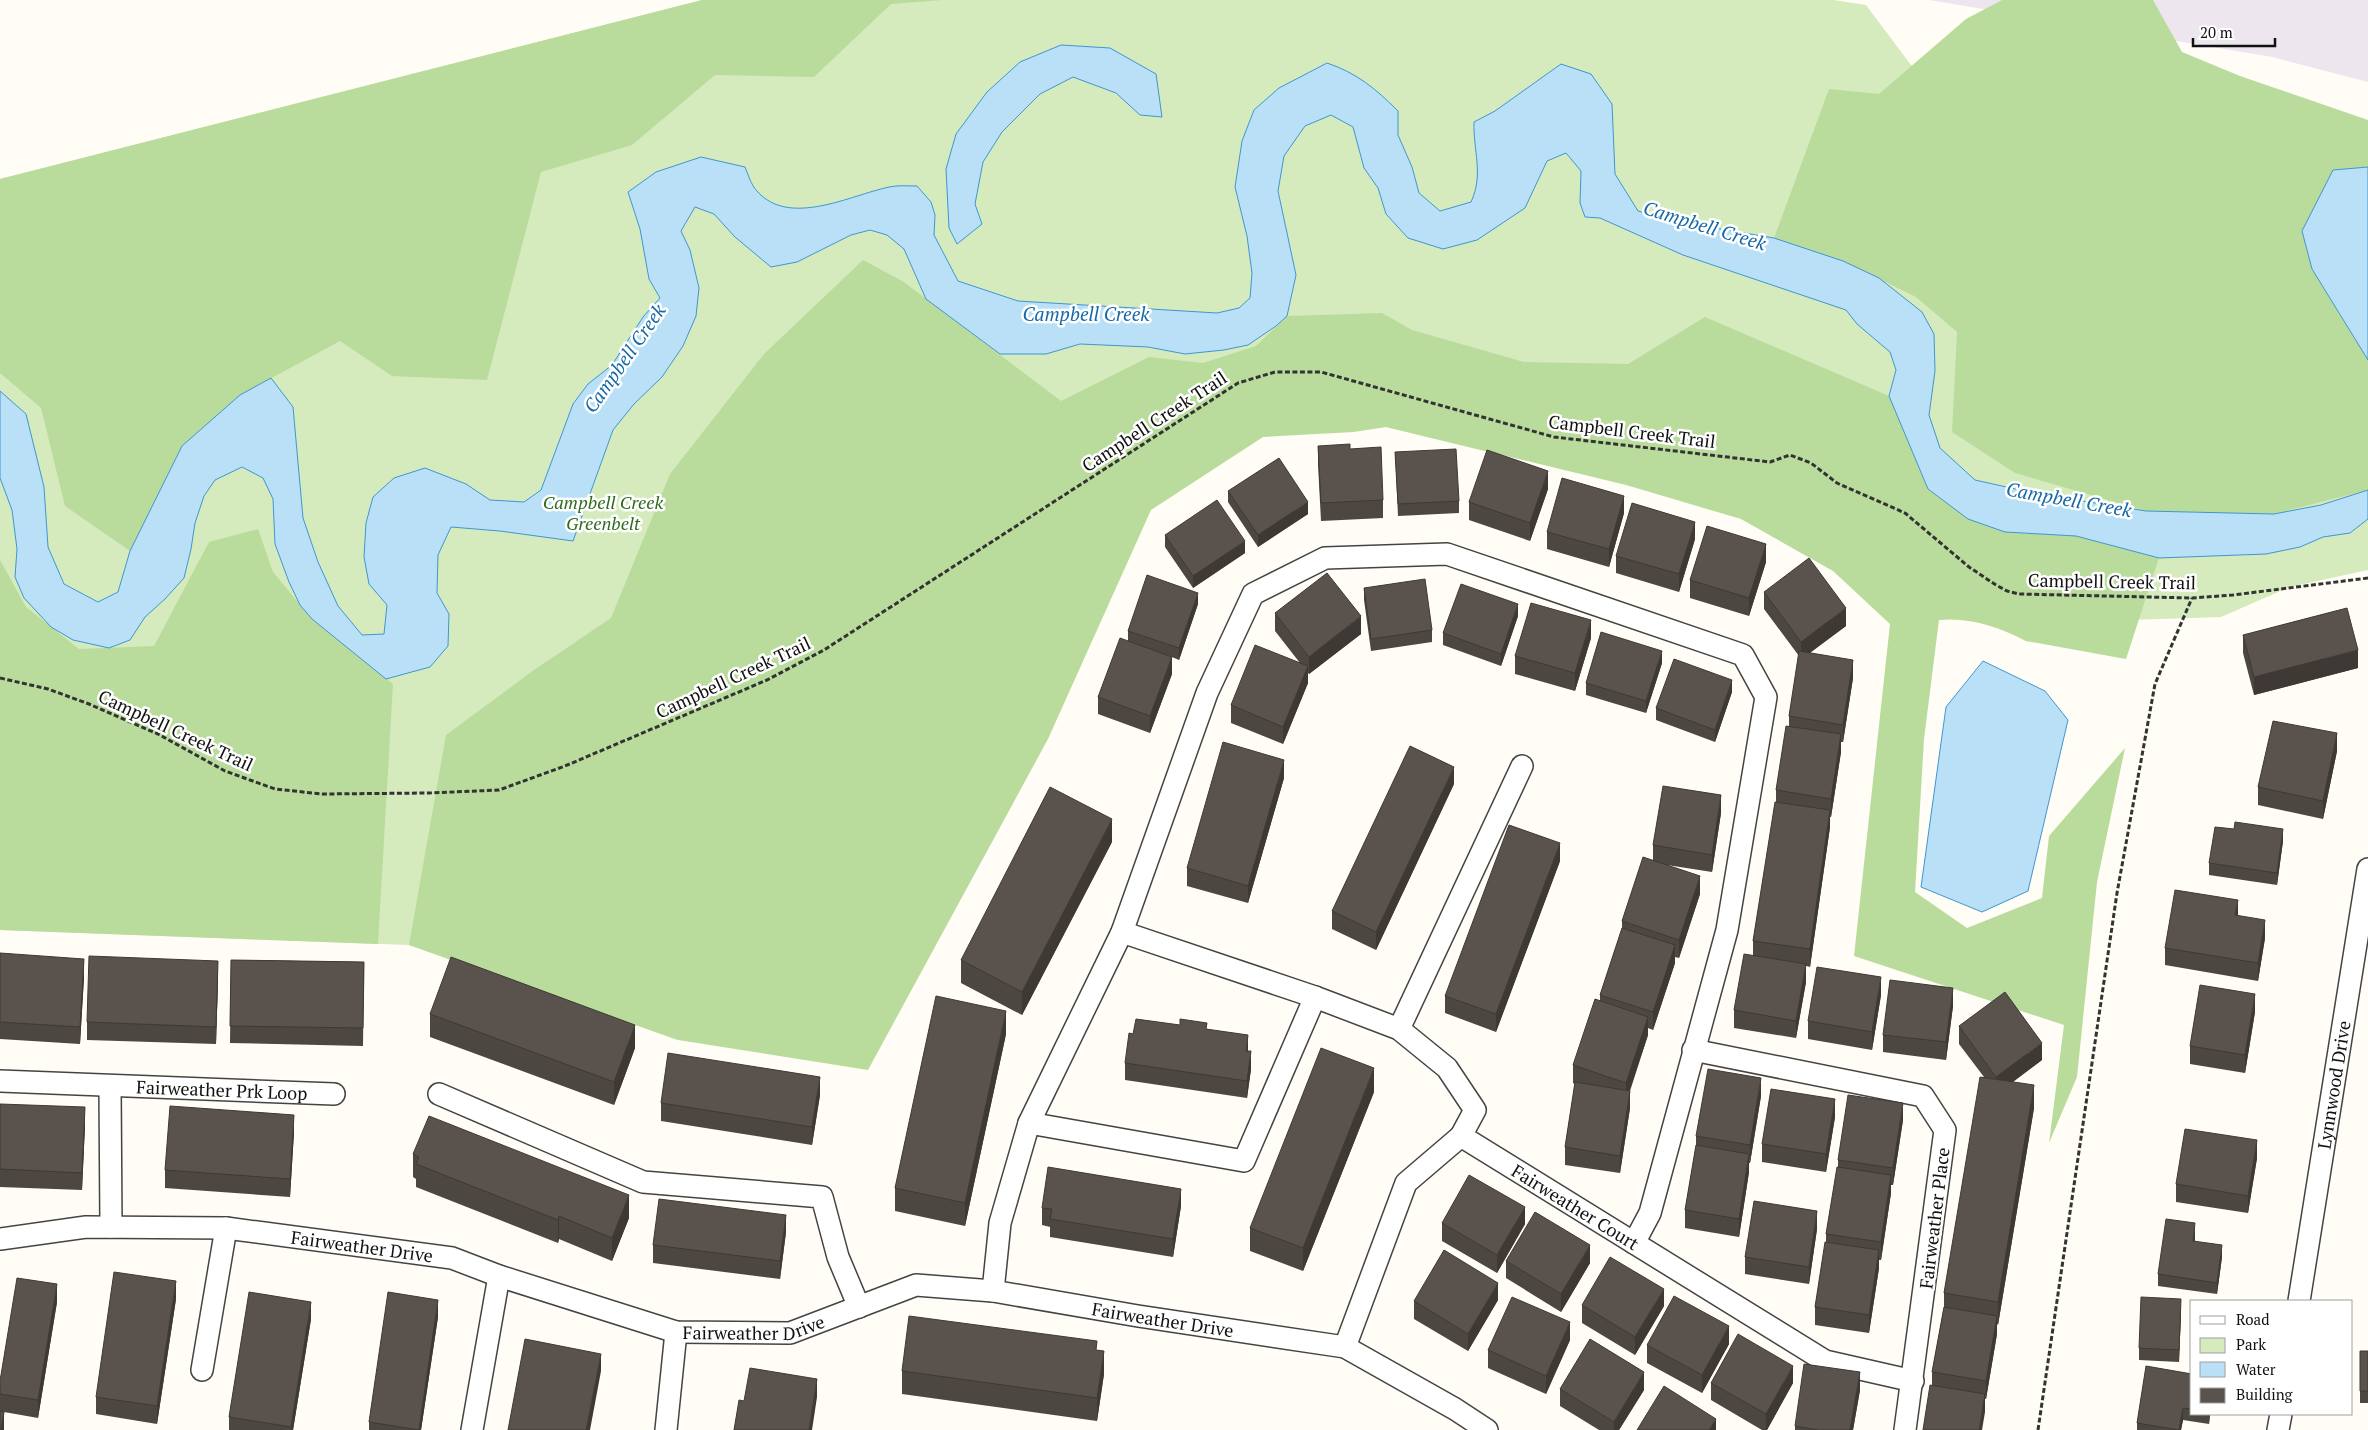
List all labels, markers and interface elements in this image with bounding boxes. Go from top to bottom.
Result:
scale bar [2193,15,2276,47]
text: 20 m [2200,22,2233,42]
water label: Campbell Creek [1641,194,1770,256]
water label: Campbell Creek [577,298,671,417]
water label: Campbell Creek [1023,301,1150,326]
street label: Campbell Creek Trail [1077,365,1231,477]
street label: Campbell Creek Trail [1547,409,1717,453]
water label: Campbell Creek [2004,476,2135,522]
park label: Campbell Creek Greenbelt [543,490,663,535]
street label: Campbell Creek Trail [2028,568,2196,594]
street label: Campbell Creek Trail [652,631,814,723]
street label: Campbell Creek Trail [95,684,257,776]
street label: Lynnwood Drive [2311,1019,2356,1151]
street label: Fairweather Prk Loop [136,1074,308,1105]
street label: Fairweather Place [1913,1146,1955,1290]
street label: Fairweather Court [1507,1158,1644,1255]
street label: Fairweather Drive [289,1225,434,1267]
street label: Fairweather Drive [1090,1296,1235,1342]
legend [2190,1300,2353,1415]
street label: Fairweather Drive [683,1309,828,1345]
text: Road [2236,1309,2269,1329]
text: Park [2236,1334,2266,1354]
text: Water [2236,1359,2276,1379]
text: Building [2236,1384,2294,1404]

